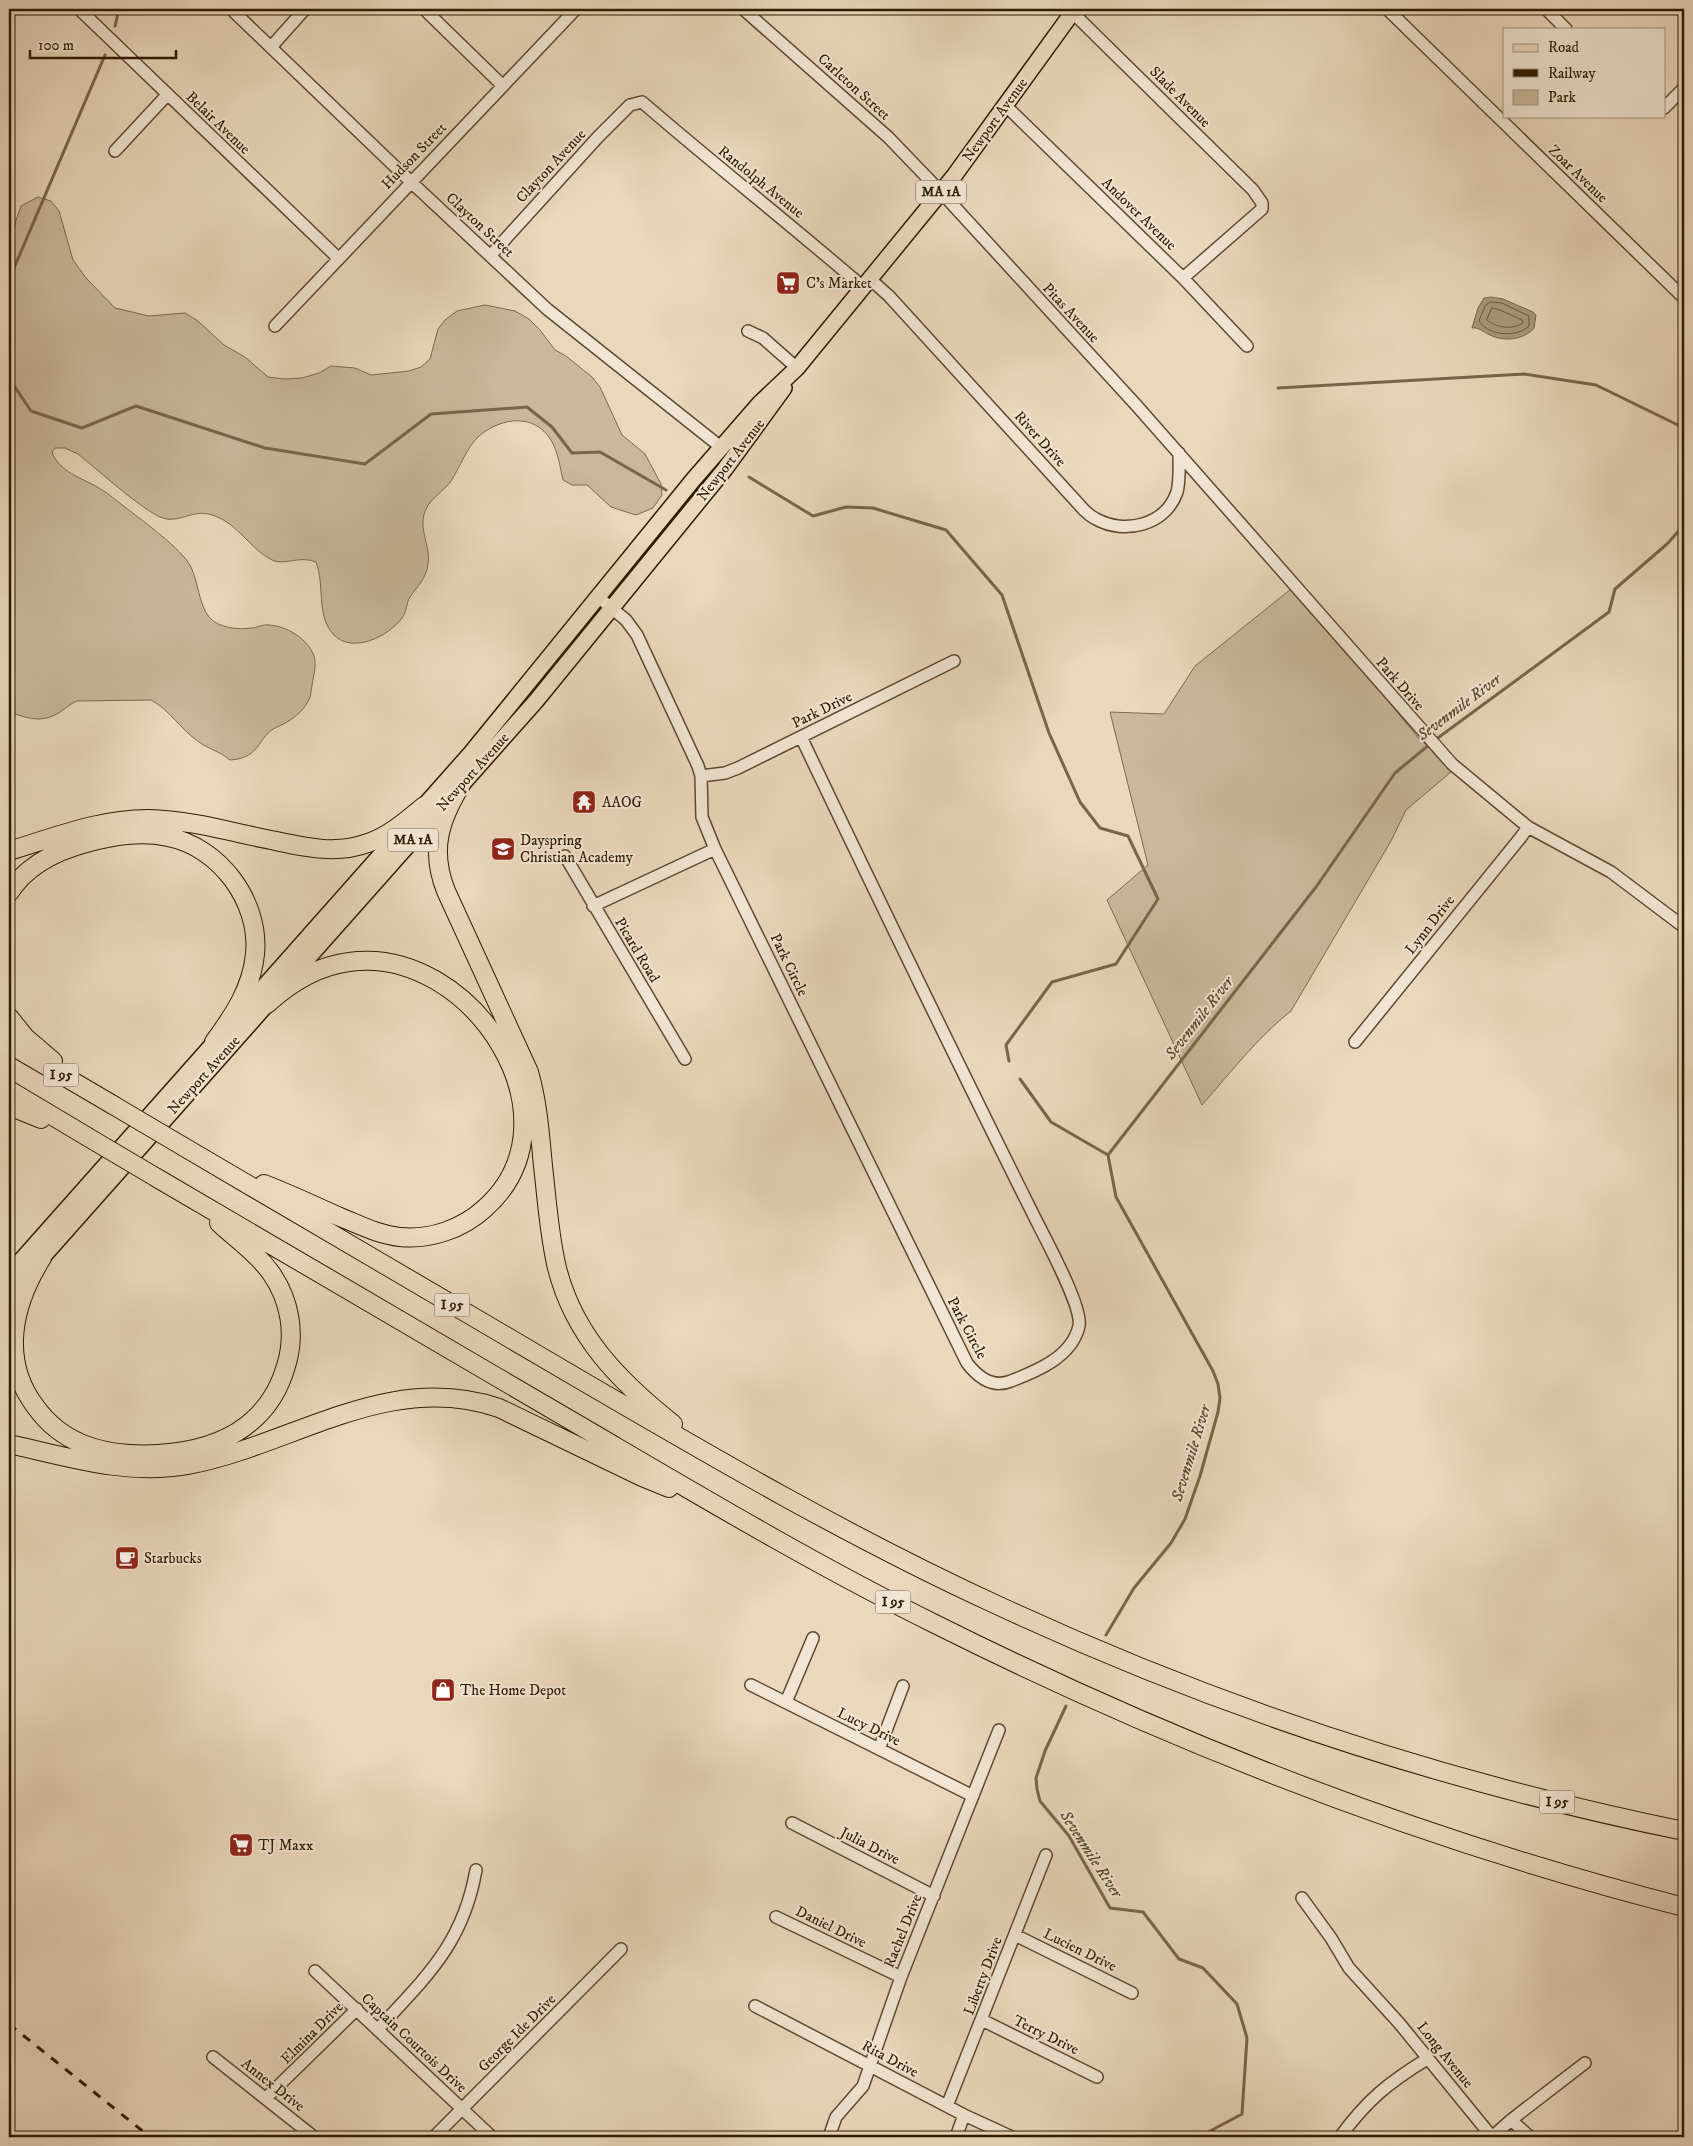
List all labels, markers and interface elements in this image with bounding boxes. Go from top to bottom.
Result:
scale bar [30,28,176,60]
legend [1503,28,1666,118]
text: 100 m [38,36,74,55]
text: Road [1548,38,1580,57]
street label: Carleton Street [814,49,894,125]
street label: Slade Avenue [1145,62,1215,132]
text: Railway [1548,64,1596,83]
street label: Newport Avenue [958,74,1032,166]
street label: Belair Avenue [182,88,254,158]
text: Park [1548,88,1577,107]
street label: Hudson Street [377,118,451,194]
street label: Clayton Avenue [512,125,590,207]
street label: Zoar Avenue [1544,141,1612,207]
street label: Randolph Avenue [714,142,808,222]
street label: Andover Avenue [1098,173,1180,255]
road number: MA 1A [916,180,966,203]
street label: Clayton Street [442,189,518,262]
supermarket icon: C's Market [775,270,801,296]
place label: C's Market [806,274,872,293]
street label: Pitas Avenue [1038,279,1104,347]
street label: River Drive [1010,407,1070,471]
street label: Newport Avenue [693,415,769,505]
street label: Park Drive [1372,653,1428,715]
water label: Sevenmile River [1412,668,1506,746]
street label: Park Drive [789,687,855,733]
street label: Newport Avenue [433,729,513,815]
temple icon: AAOG [571,789,597,815]
place label: AAOG [602,793,643,812]
road number: MA 1A [388,828,438,852]
place label: Dayspring Christian Academy [520,831,634,867]
school or university icon: Dayspring Christian Academy [490,836,516,862]
street label: Lynn Drive [1401,892,1459,958]
street label: Picard Road [610,914,664,986]
street label: Park Circle [766,930,812,1000]
water label: Sevenmile River [1160,971,1238,1064]
street label: Newport Avenue [164,1032,244,1118]
road number: I 95 [44,1064,78,1086]
road number: I 95 [434,1294,470,1316]
street label: Park Circle [943,1294,991,1362]
water label: Sevenmile River [1167,1401,1216,1505]
cafe icon: Starbucks [114,1545,140,1571]
place label: Starbucks [144,1549,202,1568]
road number: I 95 [876,1590,910,1614]
shop icon: The Home Depot [430,1677,456,1703]
place label: The Home Depot [460,1681,566,1700]
street label: Lucy Drive [834,1704,904,1750]
road number: I 95 [1540,1790,1574,1814]
water label: Sevenmile River [1055,1806,1127,1902]
street label: Julia Drive [835,1822,903,1869]
supermarket icon: TJ Maxx [228,1832,254,1858]
place label: TJ Maxx [258,1836,314,1855]
street label: Rachel Drive [880,1891,926,1971]
street label: Daniel Drive [792,1902,870,1952]
street label: Lucien Drive [1040,1924,1120,1976]
street label: Liberty Drive [959,1934,1007,2018]
street label: Captain Courtois Drive [357,1989,471,2097]
street label: George Ide Drive [474,1990,560,2076]
street label: Elmina Drive [277,1998,347,2068]
street label: Terry Drive [1010,2011,1082,2059]
street label: Long Avenue [1413,2018,1477,2092]
street label: Rita Drive [858,2036,922,2082]
street label: Annex Drive [237,2054,309,2116]

